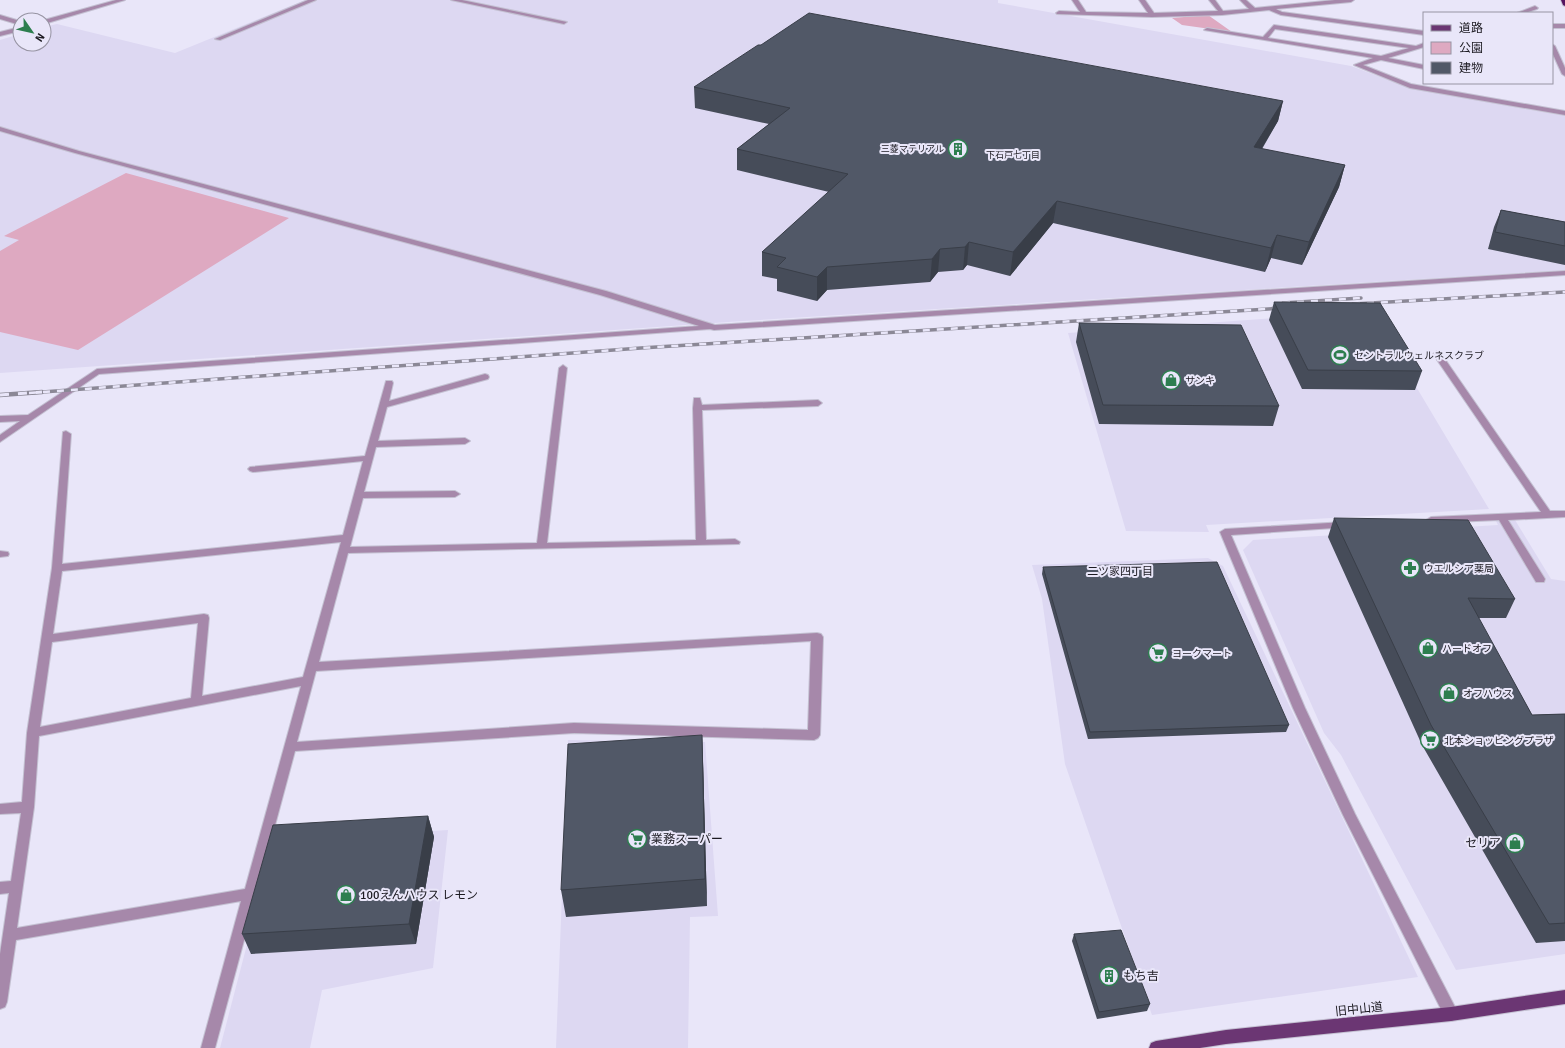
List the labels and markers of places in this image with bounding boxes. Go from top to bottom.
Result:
building icon: 三菱マテリアル [947,138,969,160]
place label: 三菱マテリアル [881,144,944,155]
sports icon: セントラルウェルネスクラブ [1329,344,1351,366]
place label: セントラルウェルネスクラブ [1354,350,1484,362]
shop icon: サンキ [1160,369,1182,391]
place label: サンキ [1185,375,1215,387]
pharmacy icon: ウエルシア薬局 [1399,557,1421,579]
place label: ウエルシア薬局 [1424,563,1494,575]
shop icon: ハードオフ [1417,637,1439,659]
supermarket icon: ヨークマート [1147,642,1169,664]
place label: ハードオフ [1442,643,1492,655]
place label: ヨークマート [1172,648,1232,660]
shop icon: オフハウス [1438,682,1460,704]
place label: オフハウス [1463,688,1513,700]
supermarket icon: 北本ショッピングプラザ [1419,729,1441,751]
place label: 北本ショッピングプラザ [1444,735,1554,747]
supermarket icon: 業務スーパー [626,828,648,850]
place label: 業務スーパー [651,832,723,847]
shop icon: セリア [1504,832,1526,854]
place label: セリア [1465,836,1501,851]
shop icon: 100えんハウス レモン [335,884,357,906]
place label: 100えんハウス レモン [360,888,478,903]
building icon: もち吉 [1098,965,1120,987]
place label: もち吉 [1123,969,1159,984]

